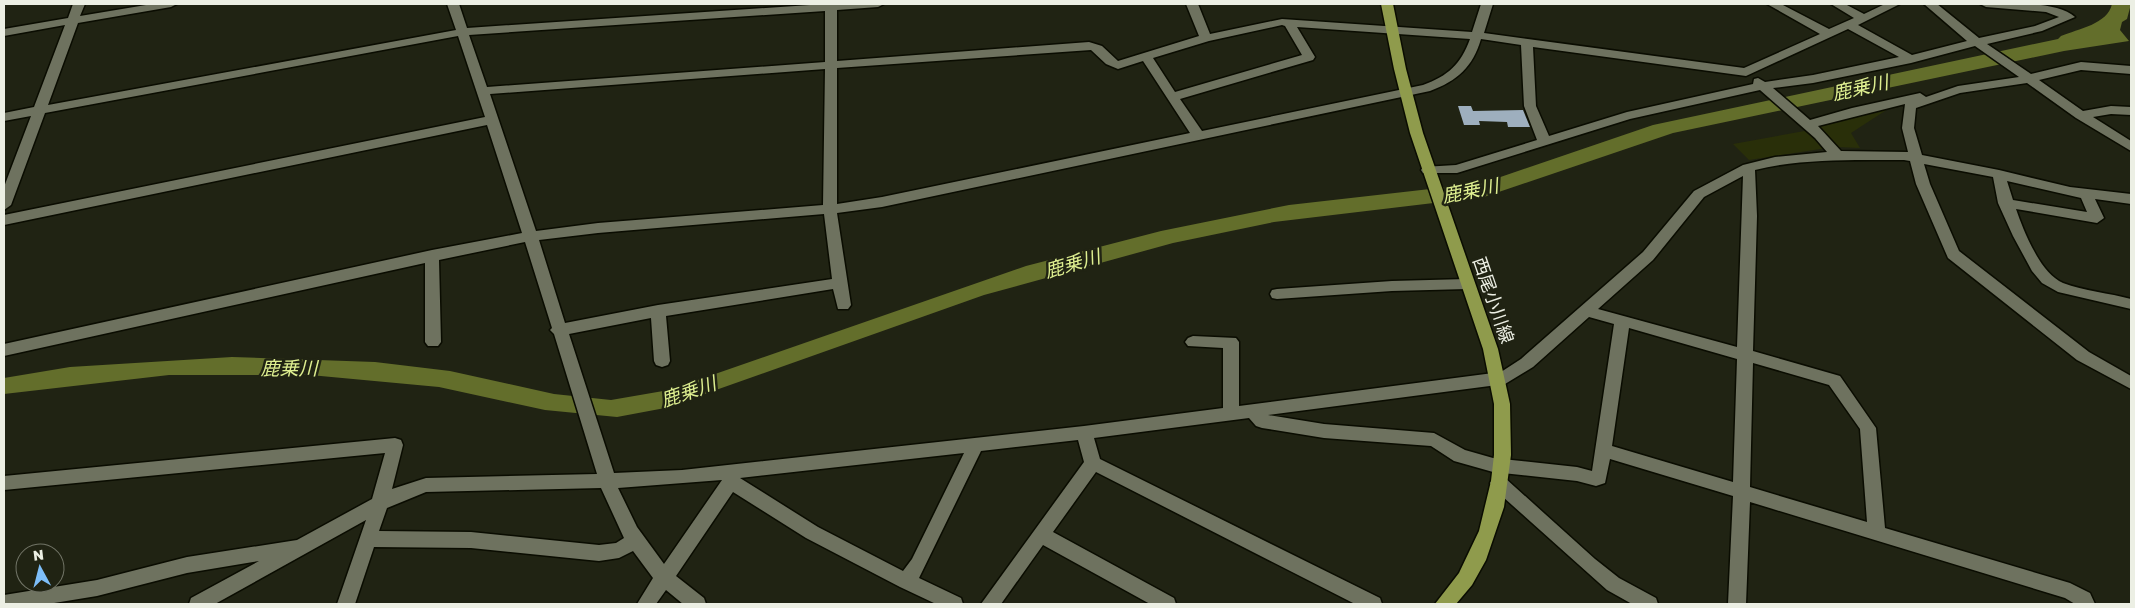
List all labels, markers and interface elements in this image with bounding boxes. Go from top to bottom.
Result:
water label: 鹿乗川 [1830,69,1892,104]
water label: 鹿乗川 [1440,173,1502,207]
water label: 鹿乗川 [1041,244,1104,282]
street label: 西尾小川線 [1469,254,1519,346]
water label: 鹿乗川 [260,356,319,379]
water label: 鹿乗川 [657,370,721,411]
north arrow [15,543,65,593]
text: N [32,546,45,564]

